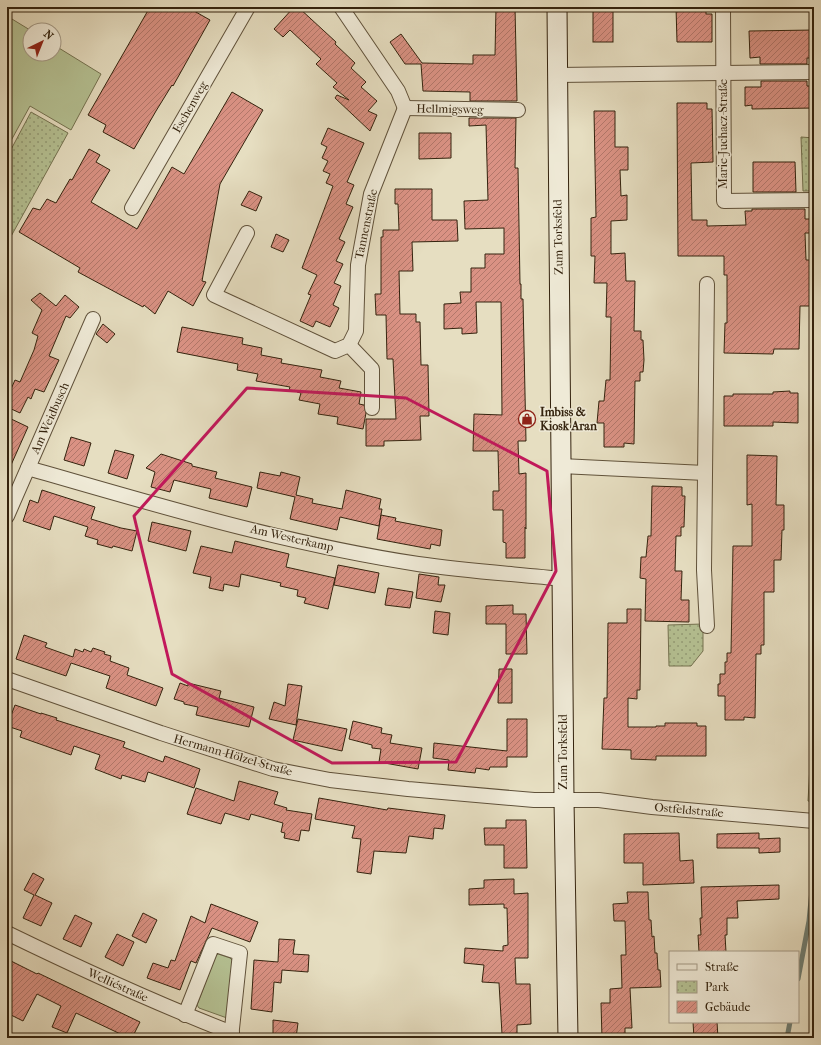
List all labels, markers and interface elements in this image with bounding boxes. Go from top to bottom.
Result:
north arrow [22,22,62,62]
text: N [41,27,56,43]
street label: Eschenweg [170,78,211,135]
street label: Marie-Juchacz-Straße [716,79,730,189]
street label: Hellmigsweg [416,101,484,117]
street label: Tannenstraße [352,188,380,260]
street label: Zum Torksfeld [550,199,566,275]
street label: Am Weidbusch [28,380,72,457]
place label: Imbiss & Kiosk Aran [540,405,598,433]
shop icon: Imbiss & Kiosk Aran [517,409,537,429]
street label: Am Westerkamp [248,521,335,554]
street label: Zum Torksfeld [556,714,570,790]
street label: Hermann-Hölzel-Straße [172,731,294,779]
street label: Ostfeldstraße [654,800,724,820]
legend [669,951,799,1023]
text: Straße [705,960,739,974]
street label: Welliéstraße [85,965,150,1005]
text: Park [705,980,730,994]
text: Gebäude [705,1000,750,1014]

